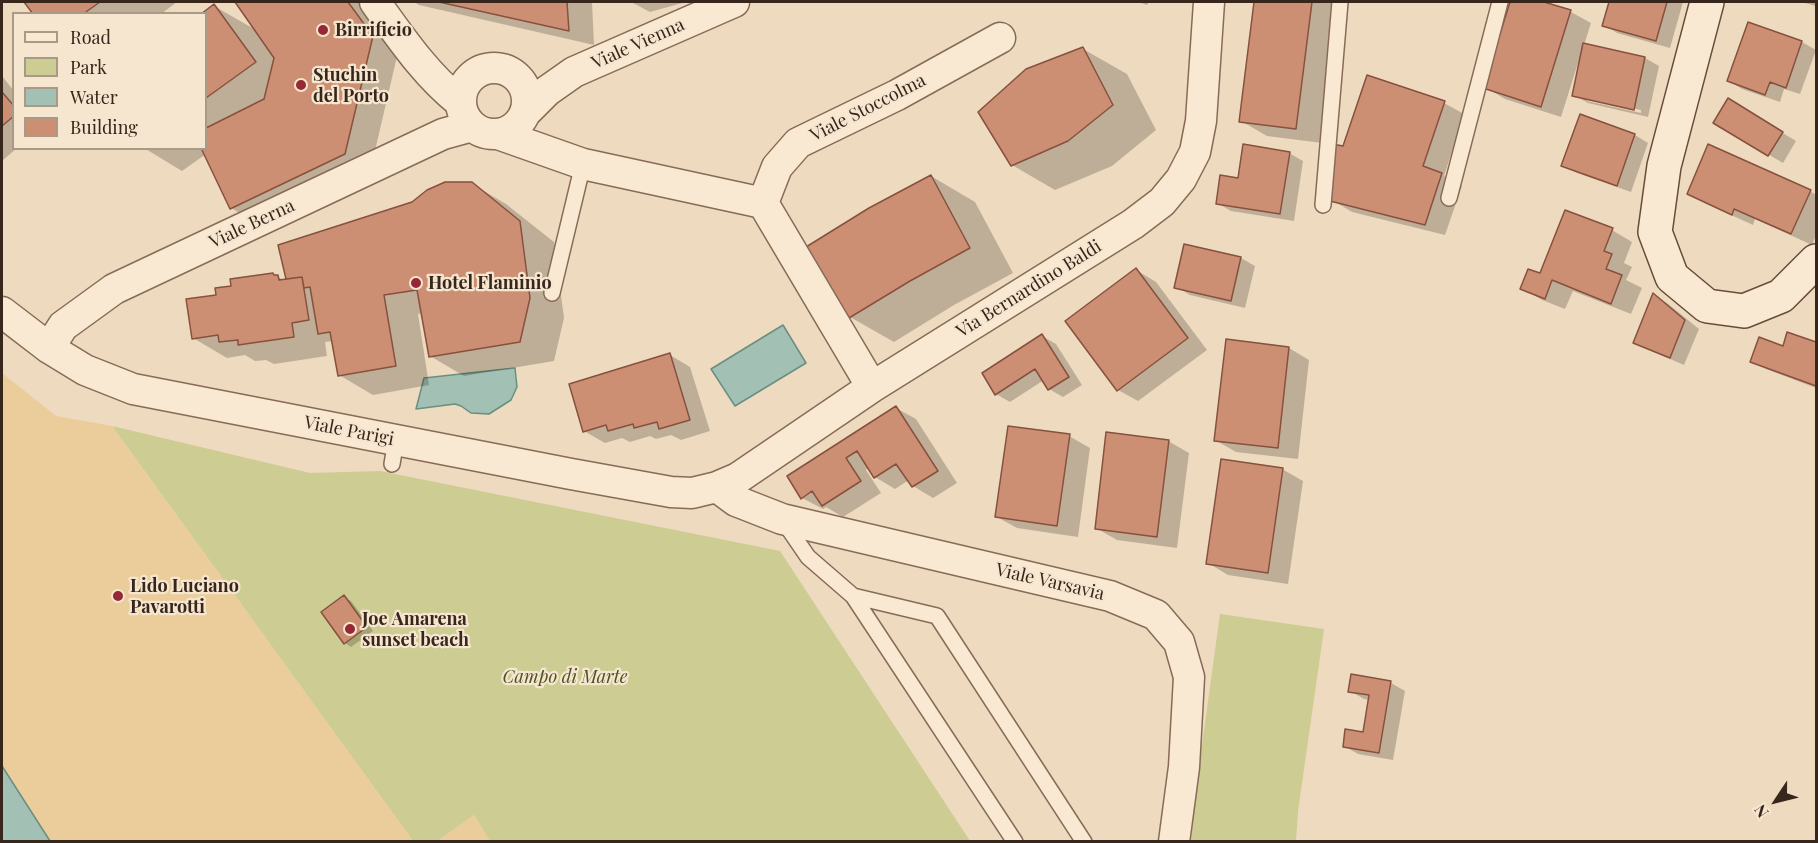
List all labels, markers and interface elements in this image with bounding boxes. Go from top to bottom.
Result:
legend [12,12,207,150]
street label: Viale Vienna [588,14,688,74]
place label: Birrificio [335,19,412,41]
marker: Birrificio [316,23,330,37]
text: Road [70,25,111,49]
text: Park [70,55,107,79]
place label: Stuchin del Porto [313,64,389,106]
street label: Viale Stoccolma [807,70,929,146]
marker: Stuchin del Porto [294,78,308,92]
text: Water [70,85,118,109]
text: Building [70,115,138,139]
street label: Viale Berna [206,195,298,253]
street label: Via Bernardino Baldi [952,236,1106,342]
place label: Hotel Flaminio [428,272,552,294]
marker: Hotel Flaminio [409,276,423,290]
street label: Viale Parigi [302,412,396,450]
street label: Viale Varsavia [994,559,1106,605]
place label: Lido Luciano Pavarotti [130,575,239,618]
marker: Lido Luciano Pavarotti [111,589,125,603]
place label: Joe Amarena sunset beach [362,608,469,650]
marker: Joe Amarena sunset beach [343,622,357,636]
park label: Campo di Marte [502,666,628,688]
north arrow [1746,771,1806,831]
text: N [1749,801,1773,822]

